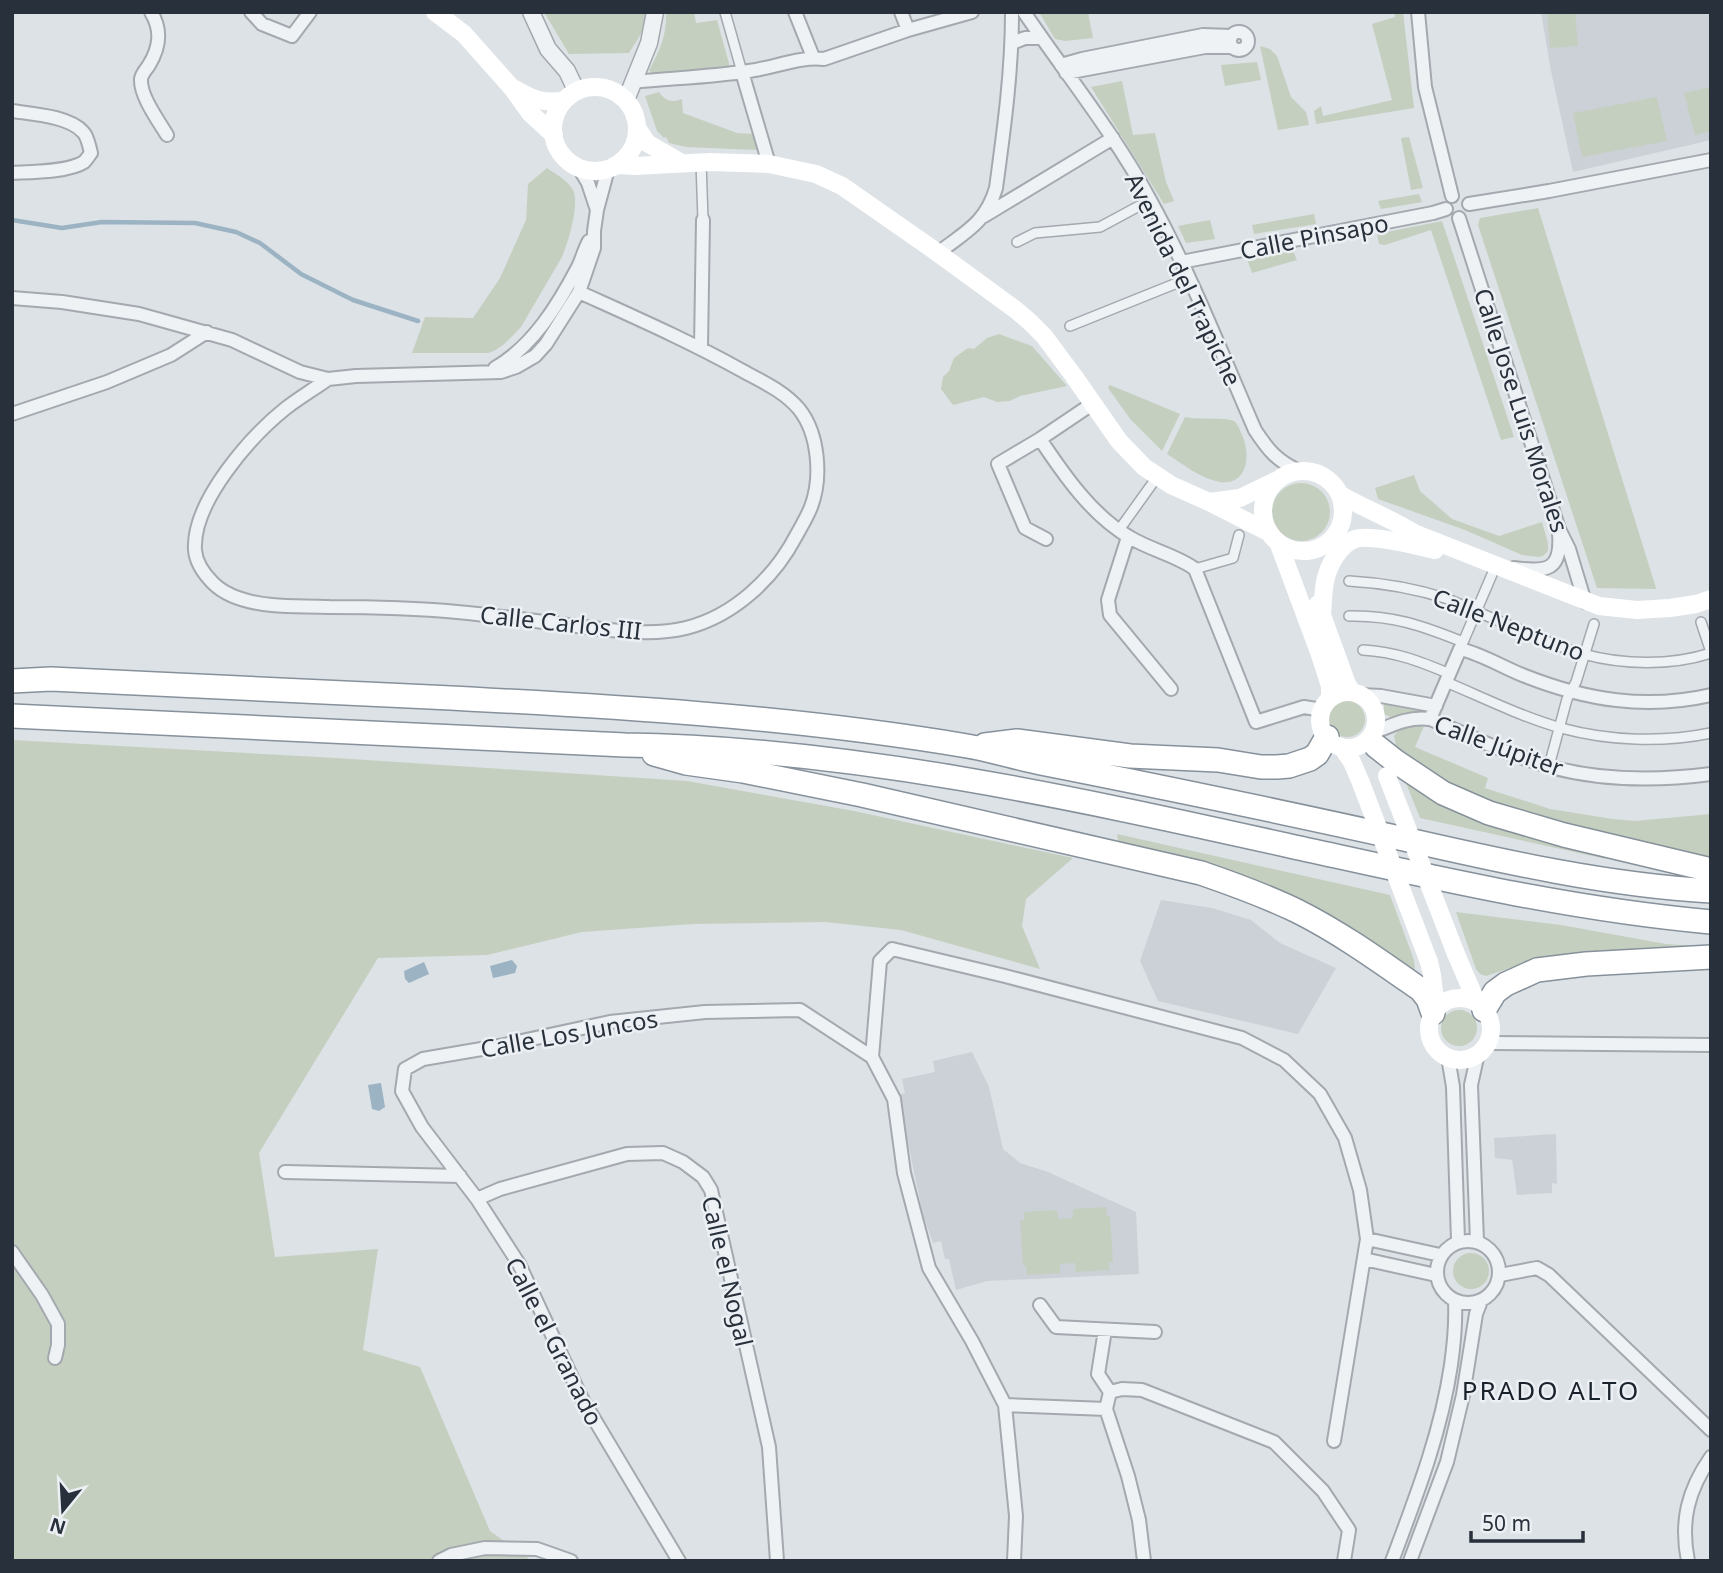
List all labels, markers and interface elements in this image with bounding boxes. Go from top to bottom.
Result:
street label: Avenida del Trapiche [1118,167,1250,391]
street label: Calle Pinsapo [1237,205,1391,267]
street label: Calle Jose Luis Morales [1467,284,1577,536]
street label: Calle Neptuno [1428,580,1590,668]
street label: Calle Carlos III [479,597,643,647]
street label: Calle Júpiter [1430,706,1568,784]
street label: Calle Los Juncos [478,1001,660,1065]
street label: Calle el Nogal [695,1192,761,1350]
street label: Calle el Granado [498,1251,612,1431]
district label: PRADO ALTO [1462,1372,1640,1408]
north arrow [28,1475,98,1545]
scale bar [1471,1500,1583,1544]
text: 50 m [1482,1509,1531,1537]
text: N [46,1511,69,1541]

